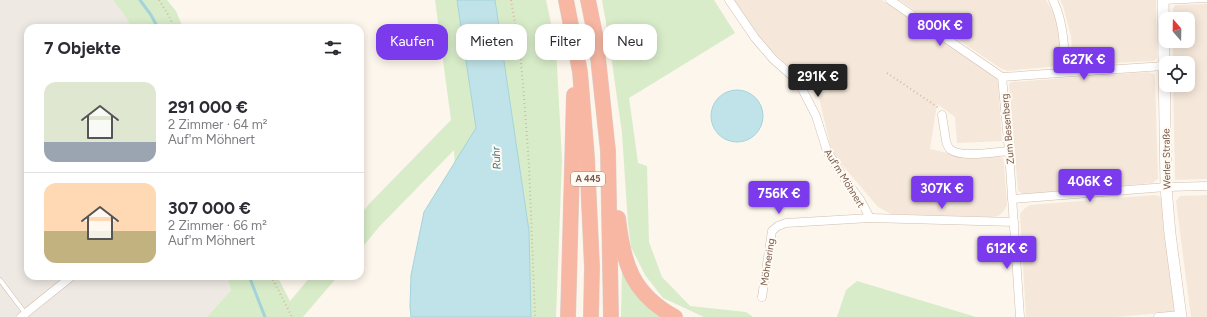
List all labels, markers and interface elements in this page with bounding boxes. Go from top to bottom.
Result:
north arrow [1159,12,1195,48]
map controls [1159,12,1195,92]
pin: 800K € [907,13,973,47]
text: 800K € [917,18,963,33]
chip: Kaufen [376,24,448,60]
chip: Mieten [456,24,527,60]
chip: Filter [535,24,595,60]
chip: Neu [603,24,657,60]
icon: filters [322,37,344,59]
text: 7 Objekte [44,38,121,58]
pin: 627K € [1051,47,1117,81]
text: 627K € [1062,52,1106,67]
button: locate [1159,56,1195,92]
pin: 291K € [785,64,851,98]
text: 291K € [797,69,839,84]
street label: Zum Besenberg [998,93,1017,165]
text: 291 000 € [168,97,248,117]
icon: home [76,98,124,146]
text: 2 Zimmer · 64 m² [168,117,268,132]
street label: Werler Straße [1159,128,1174,190]
text: Auf'm Möhnert [168,132,255,147]
water label: Ruhr [489,145,504,170]
street label: Auf'm Möhnert [821,146,868,210]
pin: 406K € [1057,169,1123,203]
road number: A 445 [571,172,605,186]
text: 406K € [1068,174,1112,189]
pin: 307K € [909,176,975,210]
pin: 756K € [746,181,812,215]
text: 307K € [920,181,964,196]
text: 756K € [757,186,801,201]
text: 307 000 € [168,198,251,218]
icon: home [76,199,124,247]
text: 2 Zimmer · 66 m² [168,218,267,233]
text: Auf'm Möhnert [168,233,255,248]
pin: 612K € [974,236,1040,270]
street label: Möhnering [757,237,778,287]
text: 612K € [986,241,1028,256]

